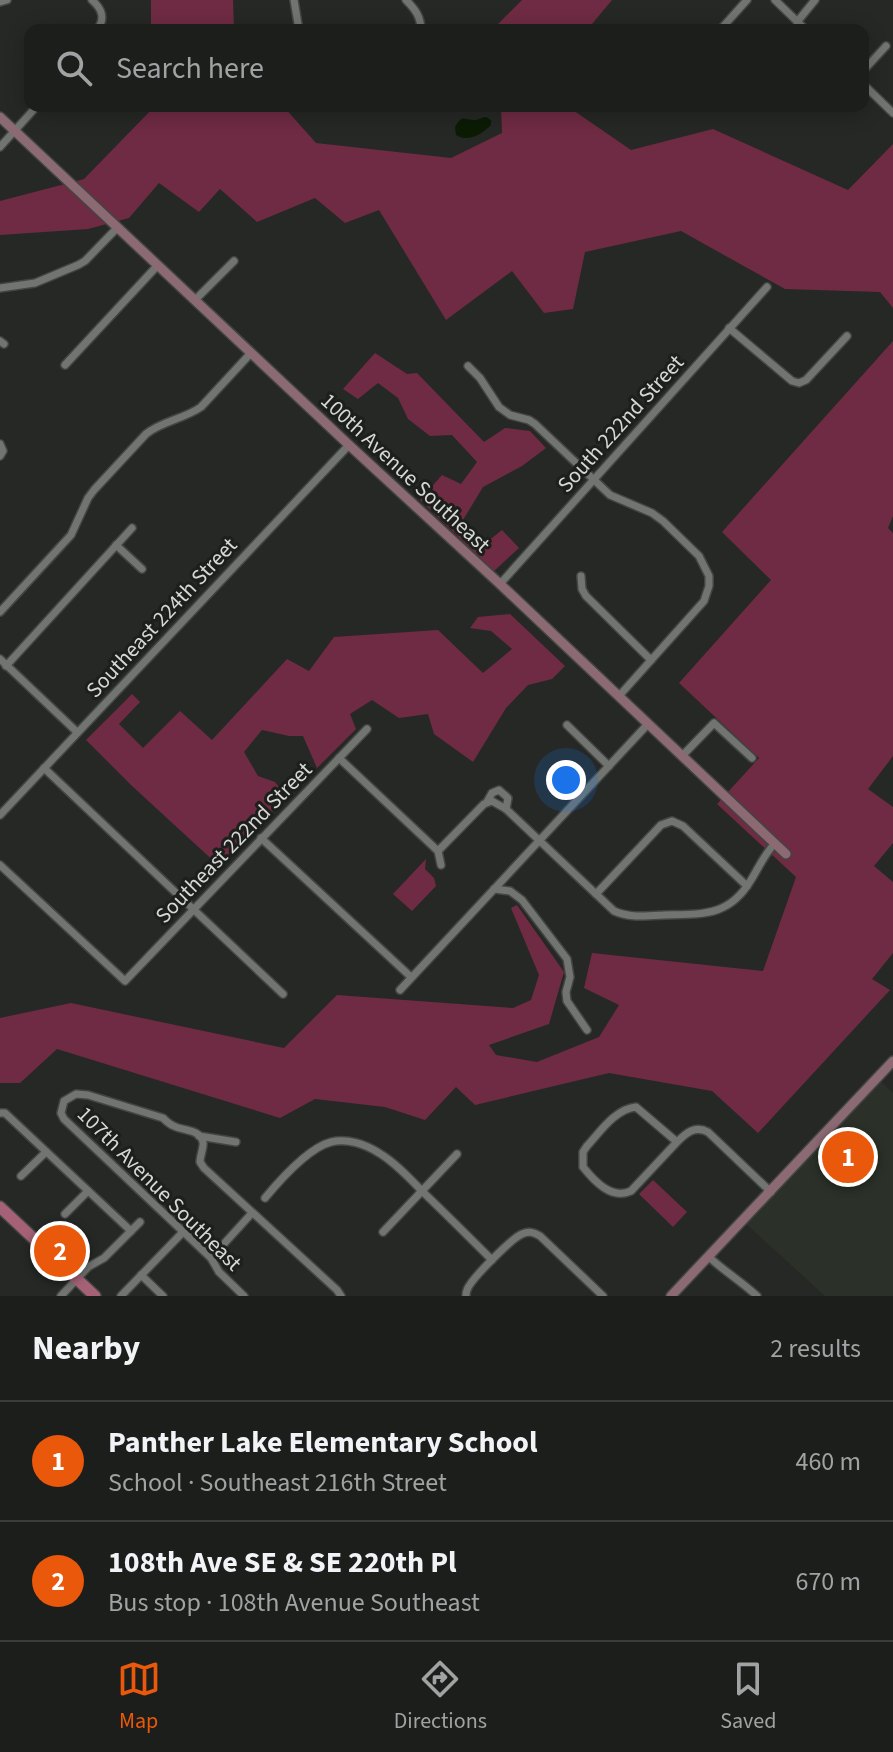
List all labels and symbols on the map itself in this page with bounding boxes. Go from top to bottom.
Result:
street label: South 222nd Street [550,347,692,500]
street label: 100th Avenue Southeast [313,385,498,560]
street label: Southeast 224th Street [79,530,245,705]
street label: Southeast 222nd Street [148,754,320,931]
your location [546,760,586,800]
street label: 107th Avenue Southeast [70,1099,249,1279]
pin: 1 [822,1127,874,1187]
pin: 2 [34,1221,86,1281]

